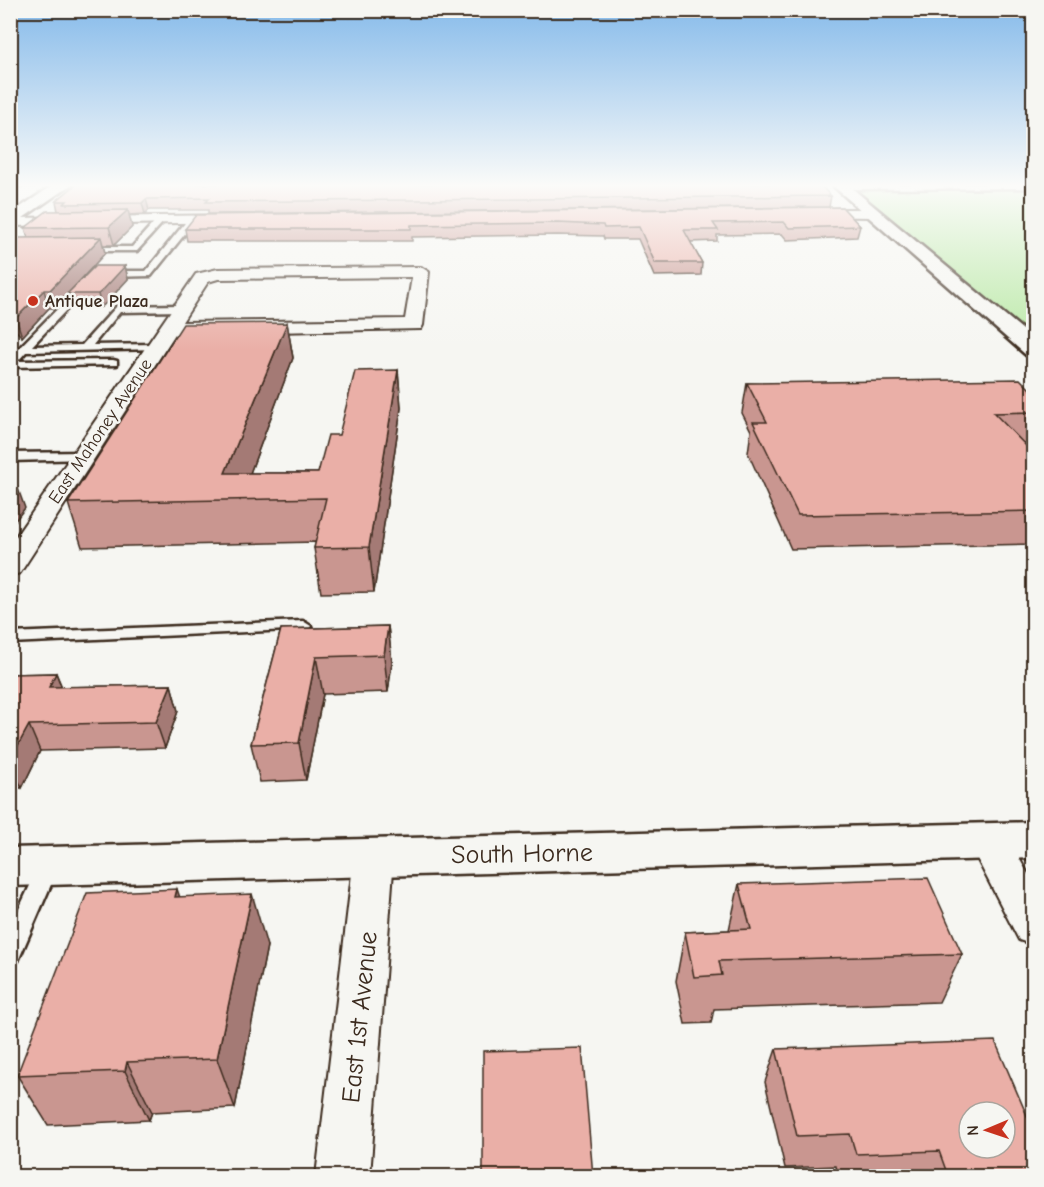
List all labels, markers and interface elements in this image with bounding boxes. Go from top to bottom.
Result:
place label: Antique Plaza [45,291,149,312]
marker: Antique Plaza [26,294,40,308]
street label: East Mahoney Avenue [44,355,157,508]
street label: South Horne [451,838,593,870]
street label: East 1st Avenue [336,930,384,1104]
north arrow [957,1100,1017,1160]
text: N [964,1125,982,1136]

